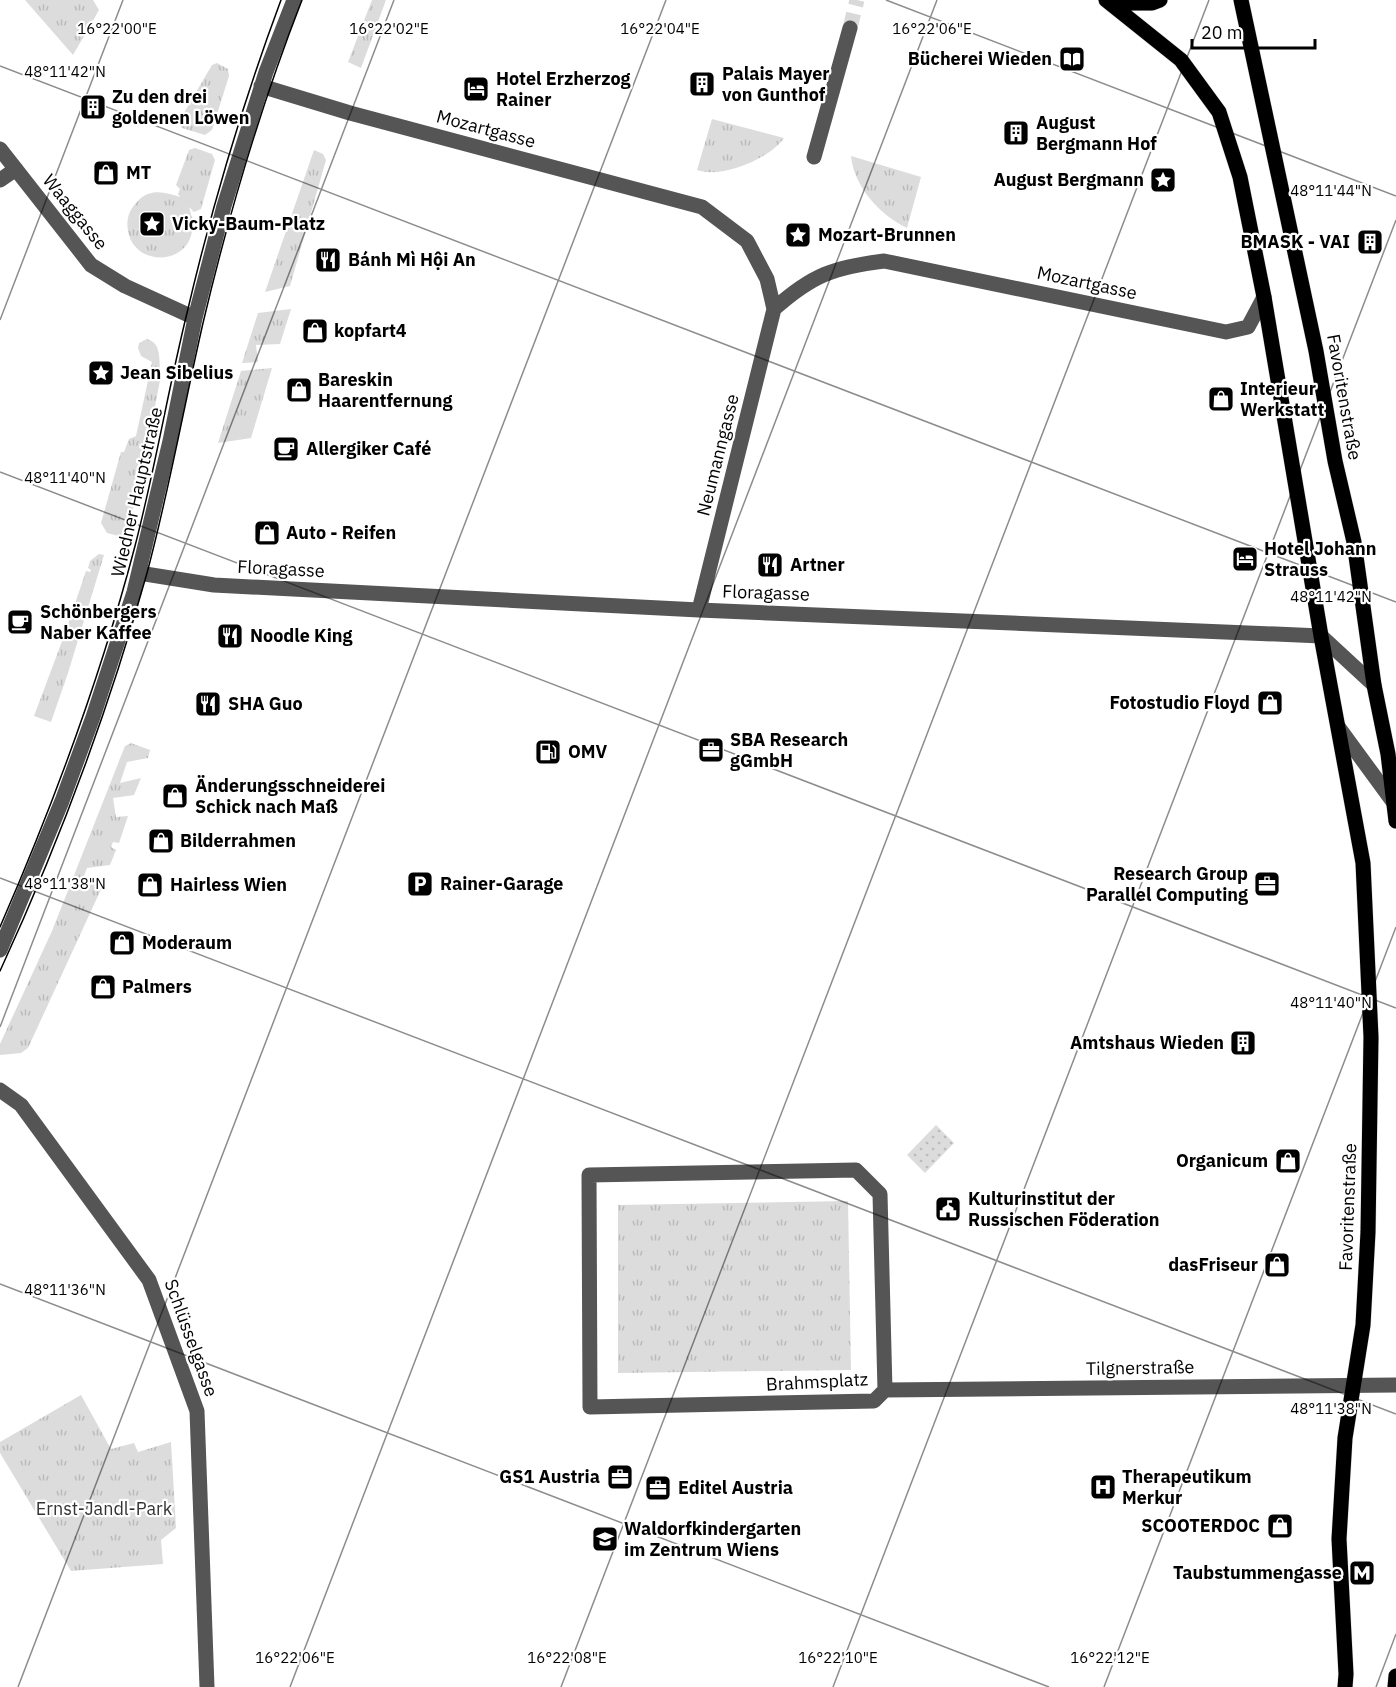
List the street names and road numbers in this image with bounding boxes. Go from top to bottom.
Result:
street label: Mozartgasse [434,104,538,153]
street label: Waaggasse [38,169,113,254]
street label: Mozartgasse [1035,261,1139,304]
street label: Favoritenstraße [1322,332,1367,462]
street label: Neumanngasse [691,391,744,518]
street label: Wiedner Hauptstraße [106,405,167,579]
street label: Floragasse [237,555,325,582]
street label: Floragasse [722,579,810,606]
street label: Favoritenstraße [1334,1143,1361,1271]
street label: Schlüsselgasse [160,1276,223,1400]
street label: Tilgnerstraße [1086,1355,1195,1380]
street label: Brahmsplatz [765,1367,869,1396]

